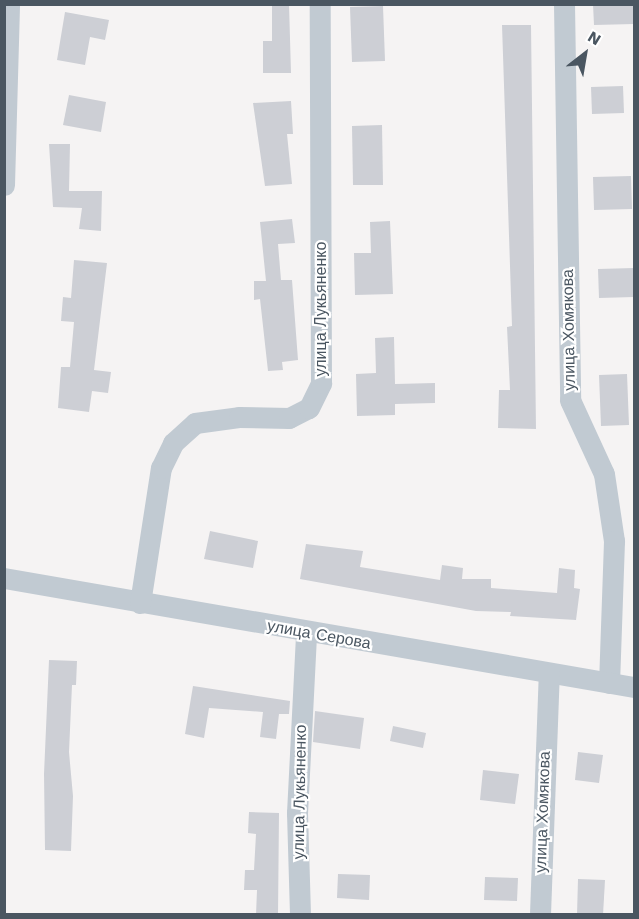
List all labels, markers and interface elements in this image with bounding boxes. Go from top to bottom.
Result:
north arrow [555,24,615,84]
text: N [585,27,604,49]
street label: улица Лукьяненко [311,242,331,376]
street label: улица Хомякова [558,269,580,391]
street label: улица Серова [266,616,372,654]
street label: улица Лукьяненко [289,724,311,860]
street label: улица Хомякова [531,751,555,873]

